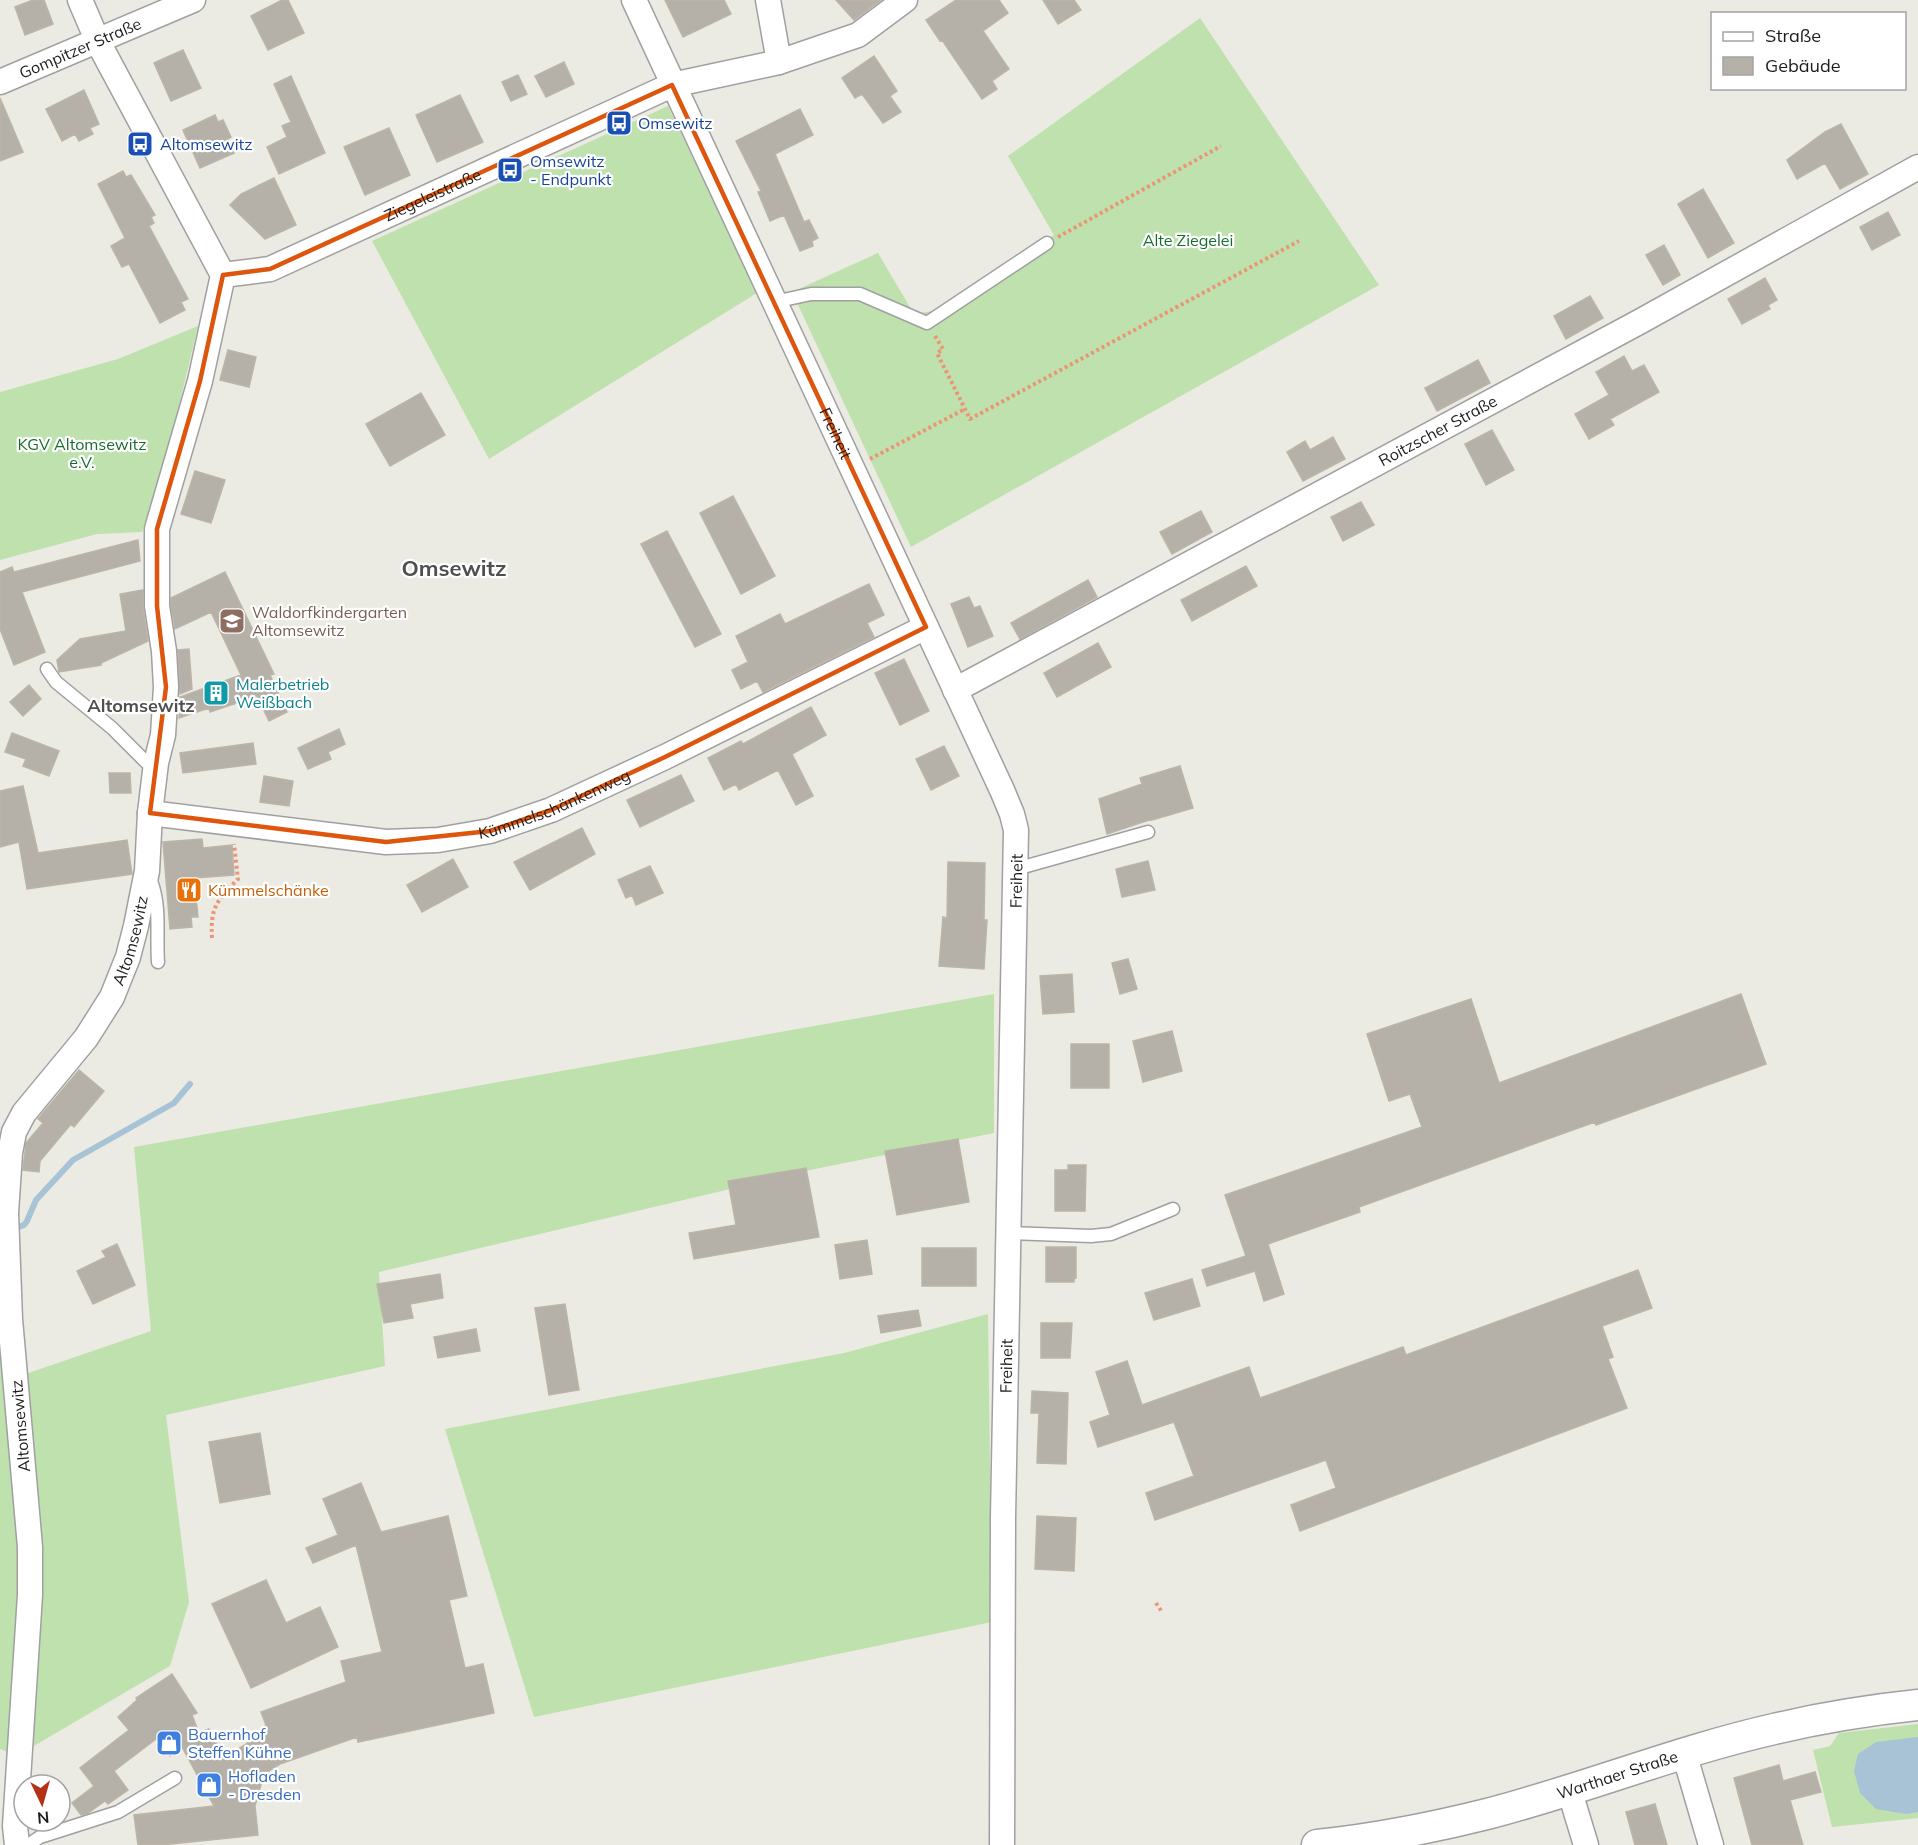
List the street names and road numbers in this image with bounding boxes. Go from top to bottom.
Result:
street label: Gompitzer Straße [16,13,144,83]
street label: Ziegeleistraße [381,164,484,225]
street label: Roitzscher Straße [1375,390,1500,470]
street label: Freiheit [815,404,857,463]
street label: Kümmelschänkenweg [477,765,633,843]
street label: Freiheit [1006,853,1026,908]
street label: Altomsewitz [108,894,152,988]
street label: Freiheit [996,1338,1016,1393]
street label: Altomsewitz [6,1379,34,1473]
street label: Warthaer Straße [1554,1746,1680,1803]

